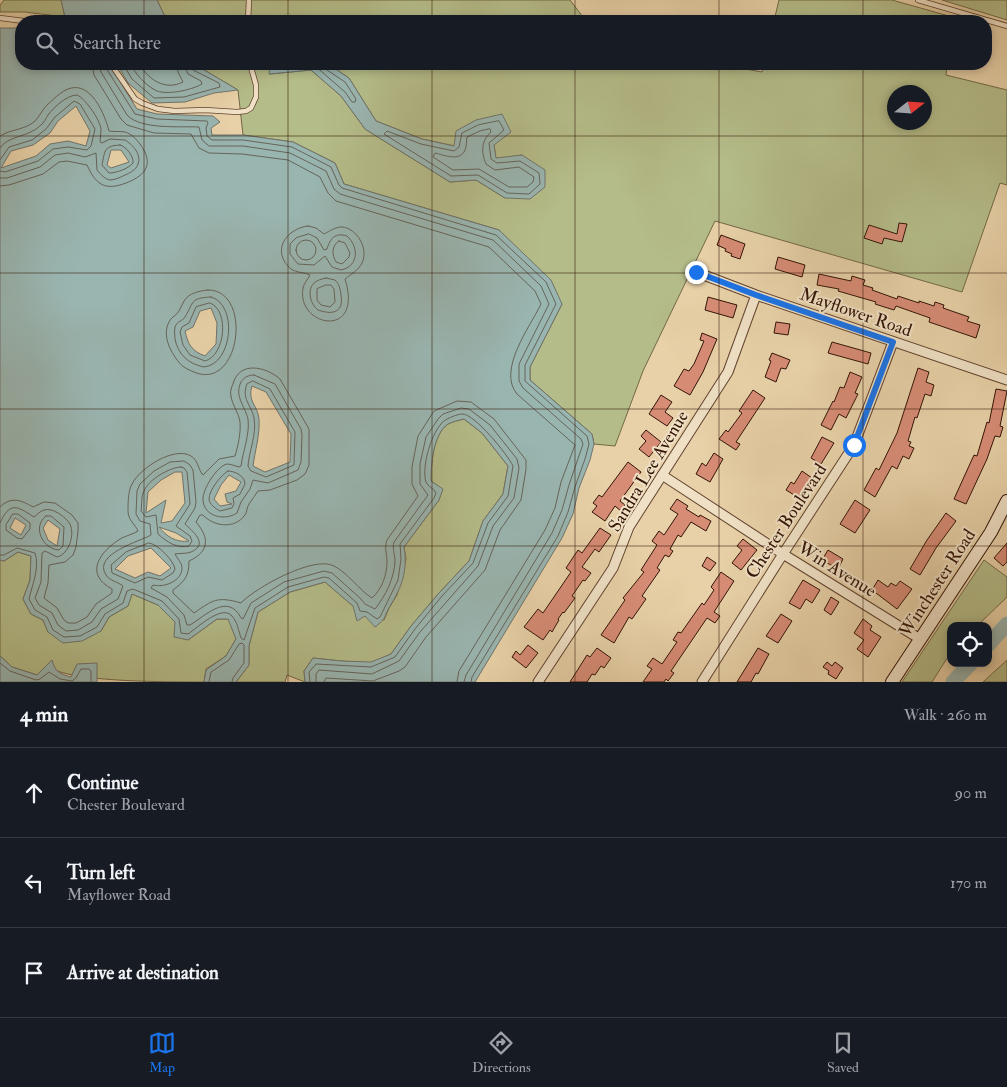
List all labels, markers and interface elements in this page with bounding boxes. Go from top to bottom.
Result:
search box [15,15,992,70]
icon: search [33,29,61,57]
text: Search here [73,31,161,55]
north arrow [887,85,932,130]
route end [685,261,708,284]
street label: Mayflower Road [797,283,915,342]
street label: Sandra Lee Avenue [603,406,694,536]
route start [843,434,866,457]
street label: Chester Boulevard [741,459,832,583]
street label: Winchester Road [893,525,981,642]
street label: Win Avenue [792,536,881,603]
map controls [947,622,992,667]
button: locate [947,622,992,667]
text: 4 min [20,701,68,728]
text: Walk · 260 m [904,705,987,725]
text: Continue [67,771,138,795]
icon: ahead [20,779,48,807]
text: 90 m [955,783,987,803]
text: Chester Boulevard [67,795,185,815]
text: Turn left [67,861,135,885]
icon: left [20,869,48,897]
text: 170 m [950,873,987,893]
text: Mayflower Road [67,885,171,905]
icon: arrive [20,959,48,987]
text: Arrive at destination [67,961,219,985]
tab: Map [148,1029,176,1076]
tab: Directions [472,1029,531,1076]
tab: Saved [827,1029,859,1076]

